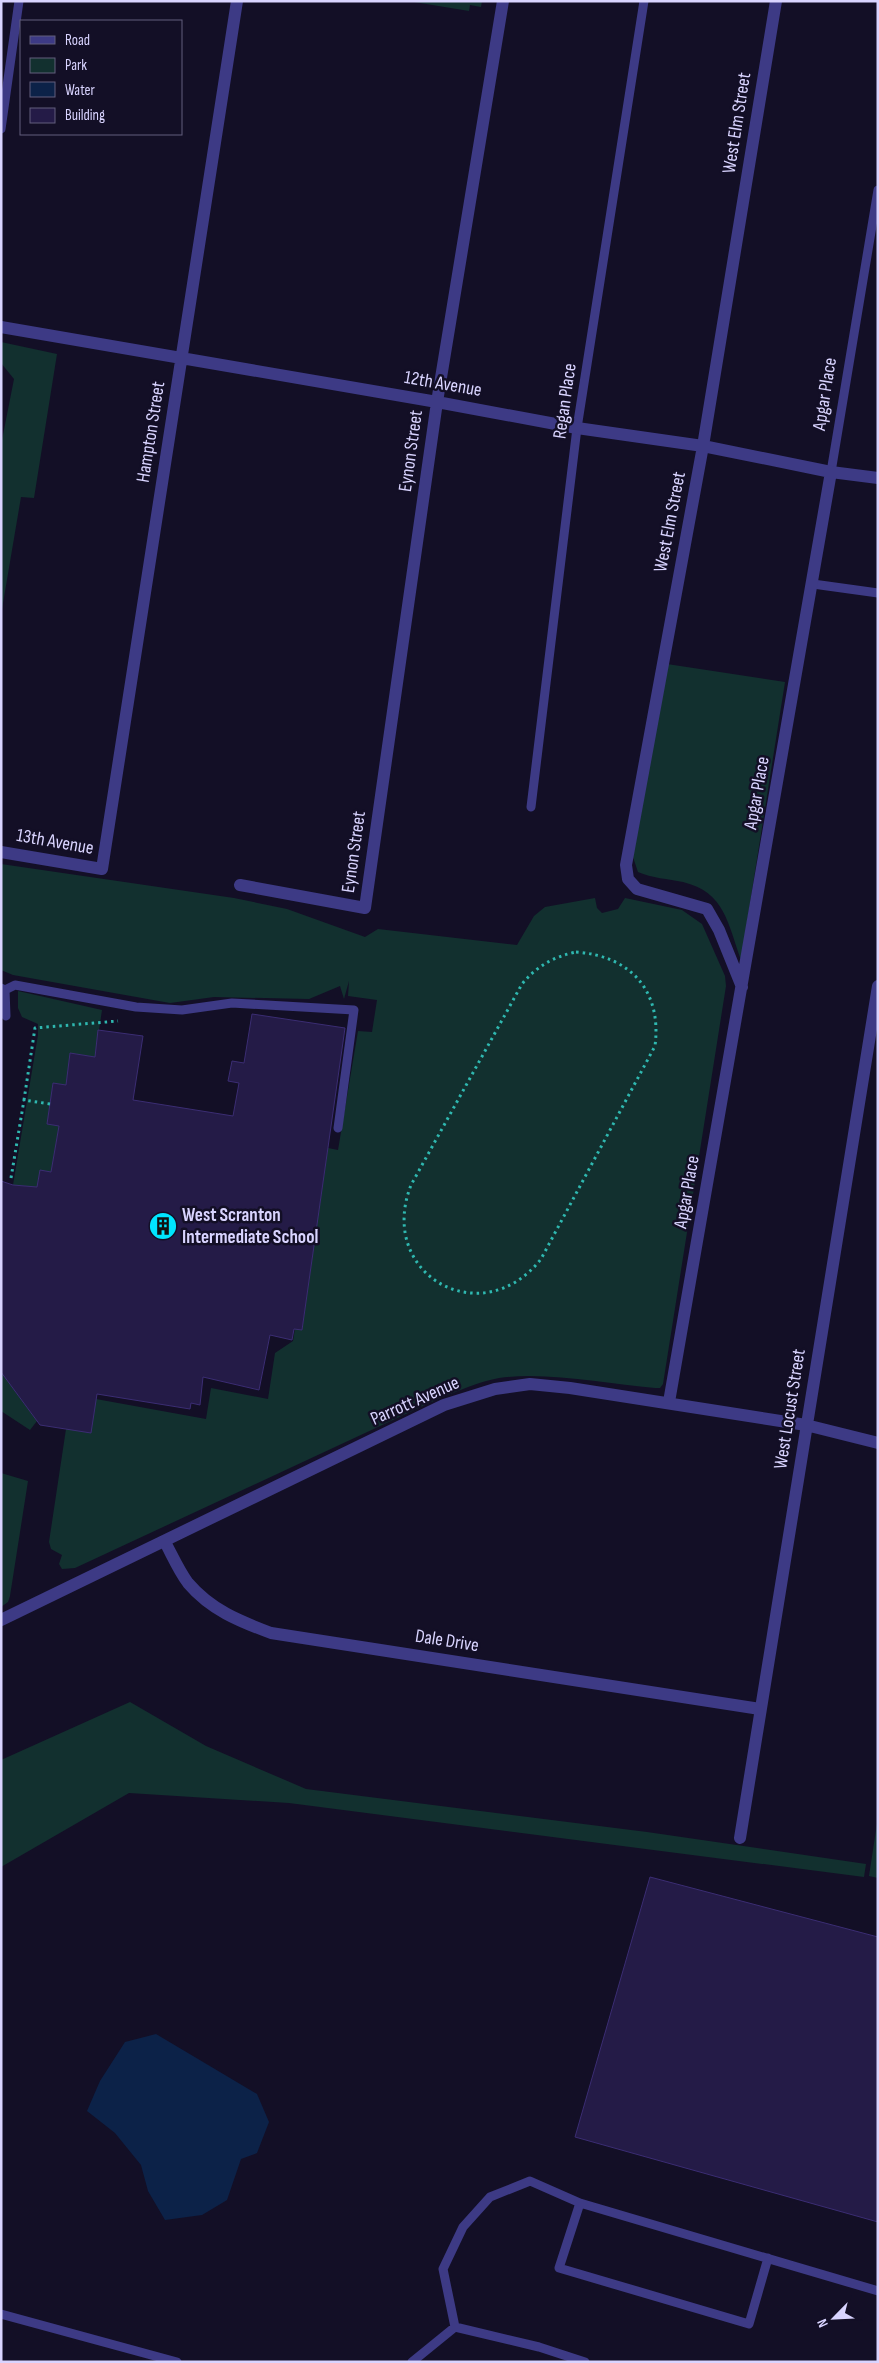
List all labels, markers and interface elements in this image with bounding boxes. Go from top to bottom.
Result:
legend [20,20,182,135]
text: Road [65,31,90,50]
text: Park [65,56,87,75]
street label: West Elm Street [718,71,756,175]
text: Water [65,81,96,100]
text: Building [65,106,105,125]
street label: Apgar Place [808,356,842,433]
street label: Regan Place [548,362,582,440]
street label: 12th Avenue [403,366,483,402]
street label: Hampton Street [132,380,170,484]
street label: Eynon Street [394,408,428,493]
street label: West Elm Street [649,470,691,574]
street label: Apgar Place [739,755,775,832]
street label: Eynon Street [337,809,371,894]
street label: 13th Avenue [15,824,95,860]
street label: Apgar Place [669,1154,705,1231]
place label: West Scranton Intermediate School [182,1204,318,1249]
building icon: West Scranton Intermediate School [148,1211,178,1241]
street label: West Locust Street [769,1347,811,1471]
street label: Parrott Avenue [367,1371,463,1431]
street label: Dale Drive [414,1625,480,1657]
north arrow [809,2293,859,2343]
text: N [813,2316,832,2330]

